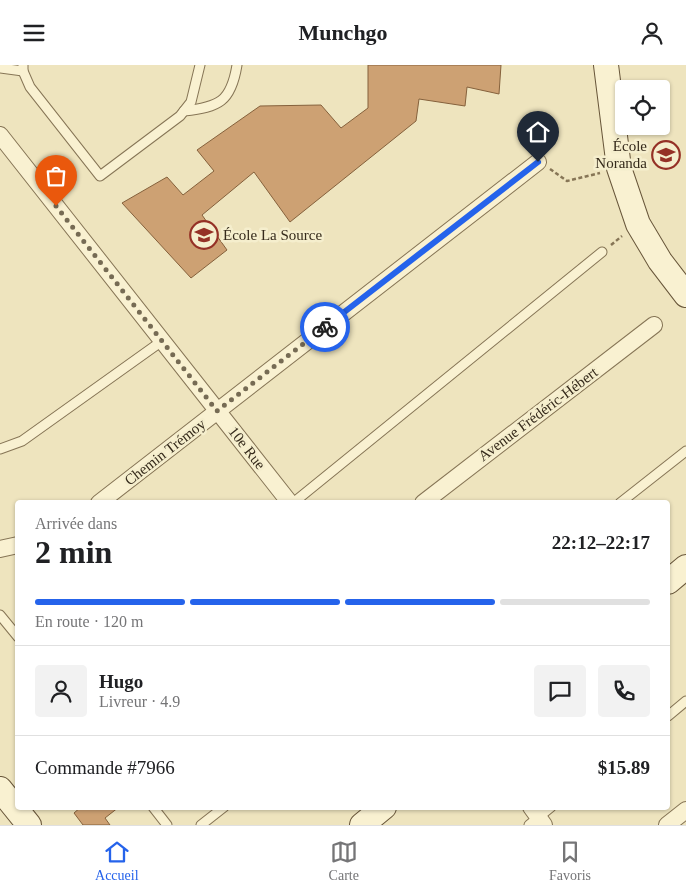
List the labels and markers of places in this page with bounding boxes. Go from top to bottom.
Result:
pin [517,111,559,162]
place label: École Noranda [595,138,647,171]
school or university icon: École Noranda [651,140,681,170]
pin [35,155,77,206]
school or university icon: École La Source [189,220,219,250]
place label: École La Source [223,227,322,243]

